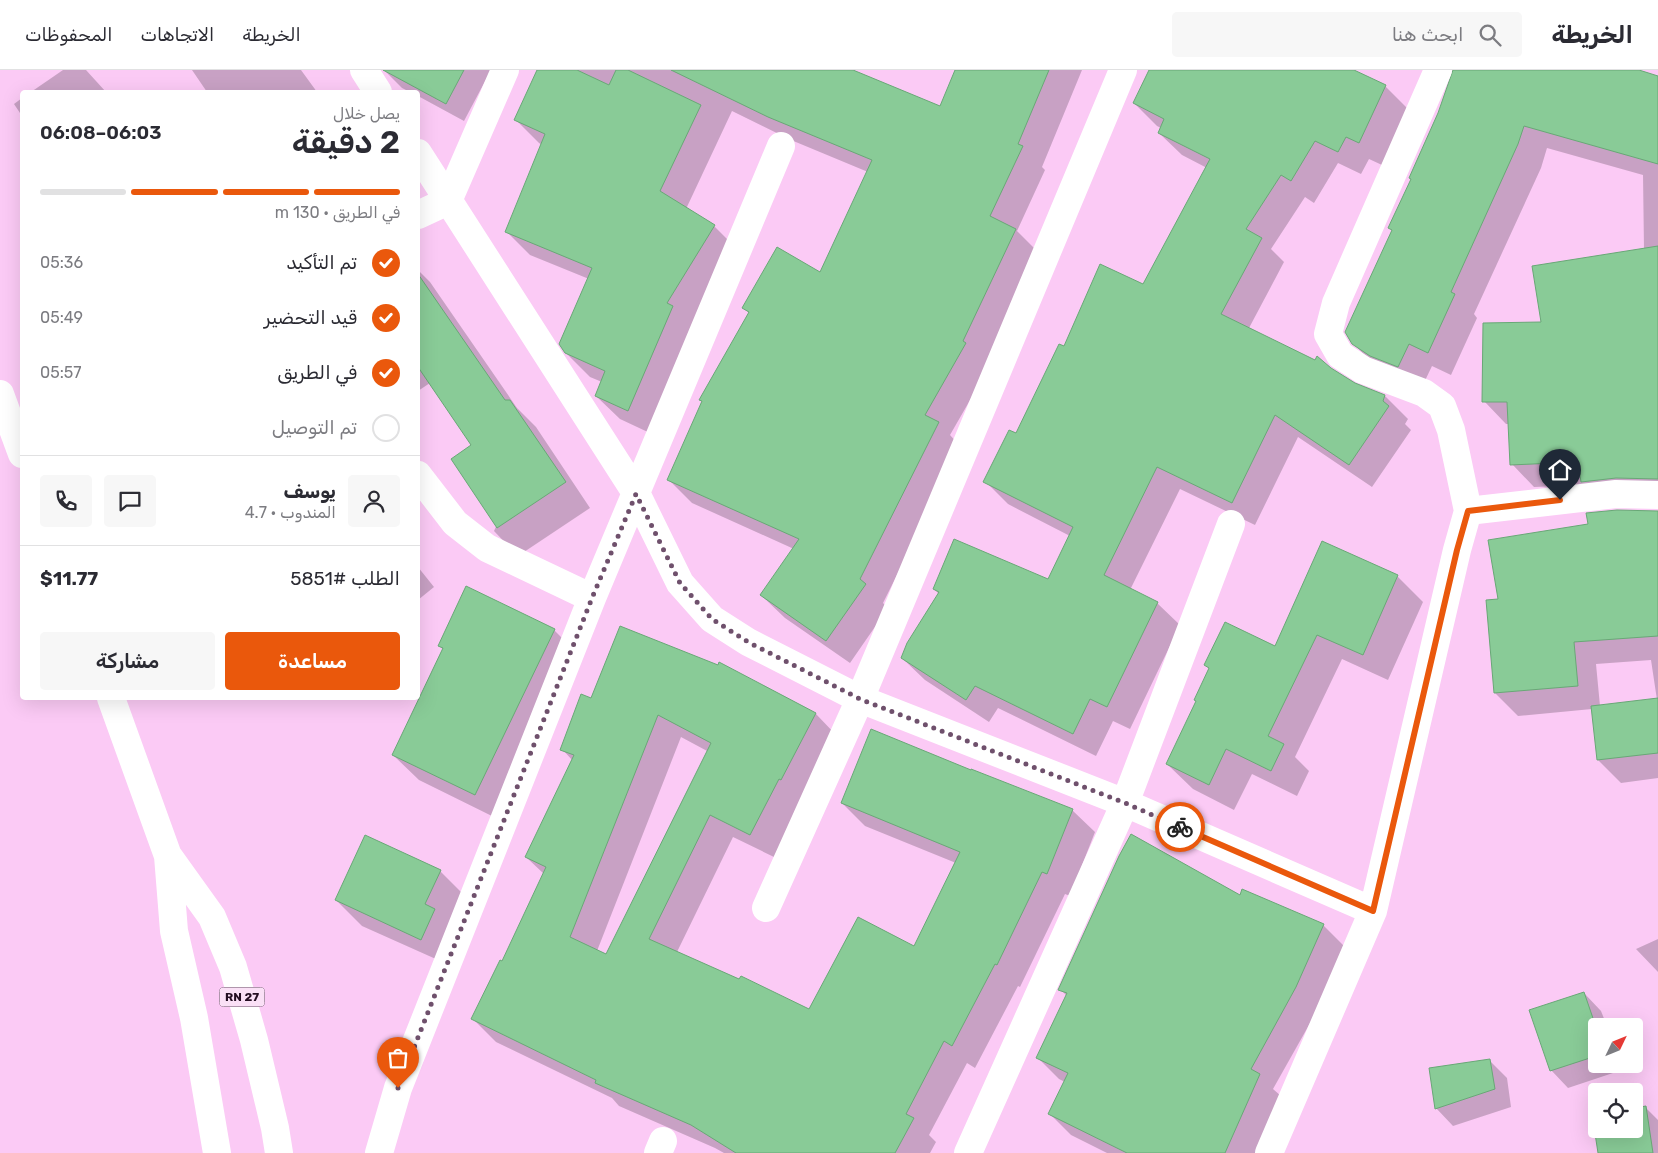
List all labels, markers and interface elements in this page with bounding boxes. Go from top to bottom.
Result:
search box [1172,12,1522,57]
icon: search [1476,21,1504,49]
text: الخريطة [1552,21,1633,49]
text: ابحث هنا [1392,23,1464,46]
text: المحفوظات [25,24,112,46]
text: الاتجاهات [140,24,214,46]
text: الخريطة [242,24,301,46]
text: يصل خلال [333,104,400,123]
text: 06:03–06:08 [40,121,161,144]
text: 2 دقيقة [292,123,400,161]
text: في الطريق · 130 m [275,203,400,222]
icon: check [372,249,400,277]
text: تم التأكيد [286,251,357,274]
text: 05:36 [40,253,83,272]
icon: check [372,304,400,332]
text: قيد التحضير [264,306,357,329]
text: 05:49 [40,308,83,327]
icon: check [372,359,400,387]
text: في الطريق [277,361,357,384]
text: 05:57 [40,363,81,382]
text: تم التوصيل [272,416,357,439]
pin [1539,449,1581,500]
icon: home [1546,456,1574,484]
button: phone [40,475,92,527]
button: chat [104,475,156,527]
button: person [348,475,400,527]
text: يوسف [283,480,336,503]
text: المندوب · 4.7 [245,503,336,522]
text: $11.77 [40,567,98,590]
text: الطلب #5851 [290,567,400,590]
button: مشاركة [40,632,215,690]
button: مساعدة [225,632,400,690]
courier [1155,802,1205,852]
icon: bike [1166,813,1194,841]
road number: RN 27 [220,988,264,1006]
north arrow [1588,1018,1642,1072]
map controls [1588,1018,1643,1138]
pin [377,1037,419,1088]
icon: bag [384,1044,412,1072]
button: locate [1588,1083,1643,1138]

